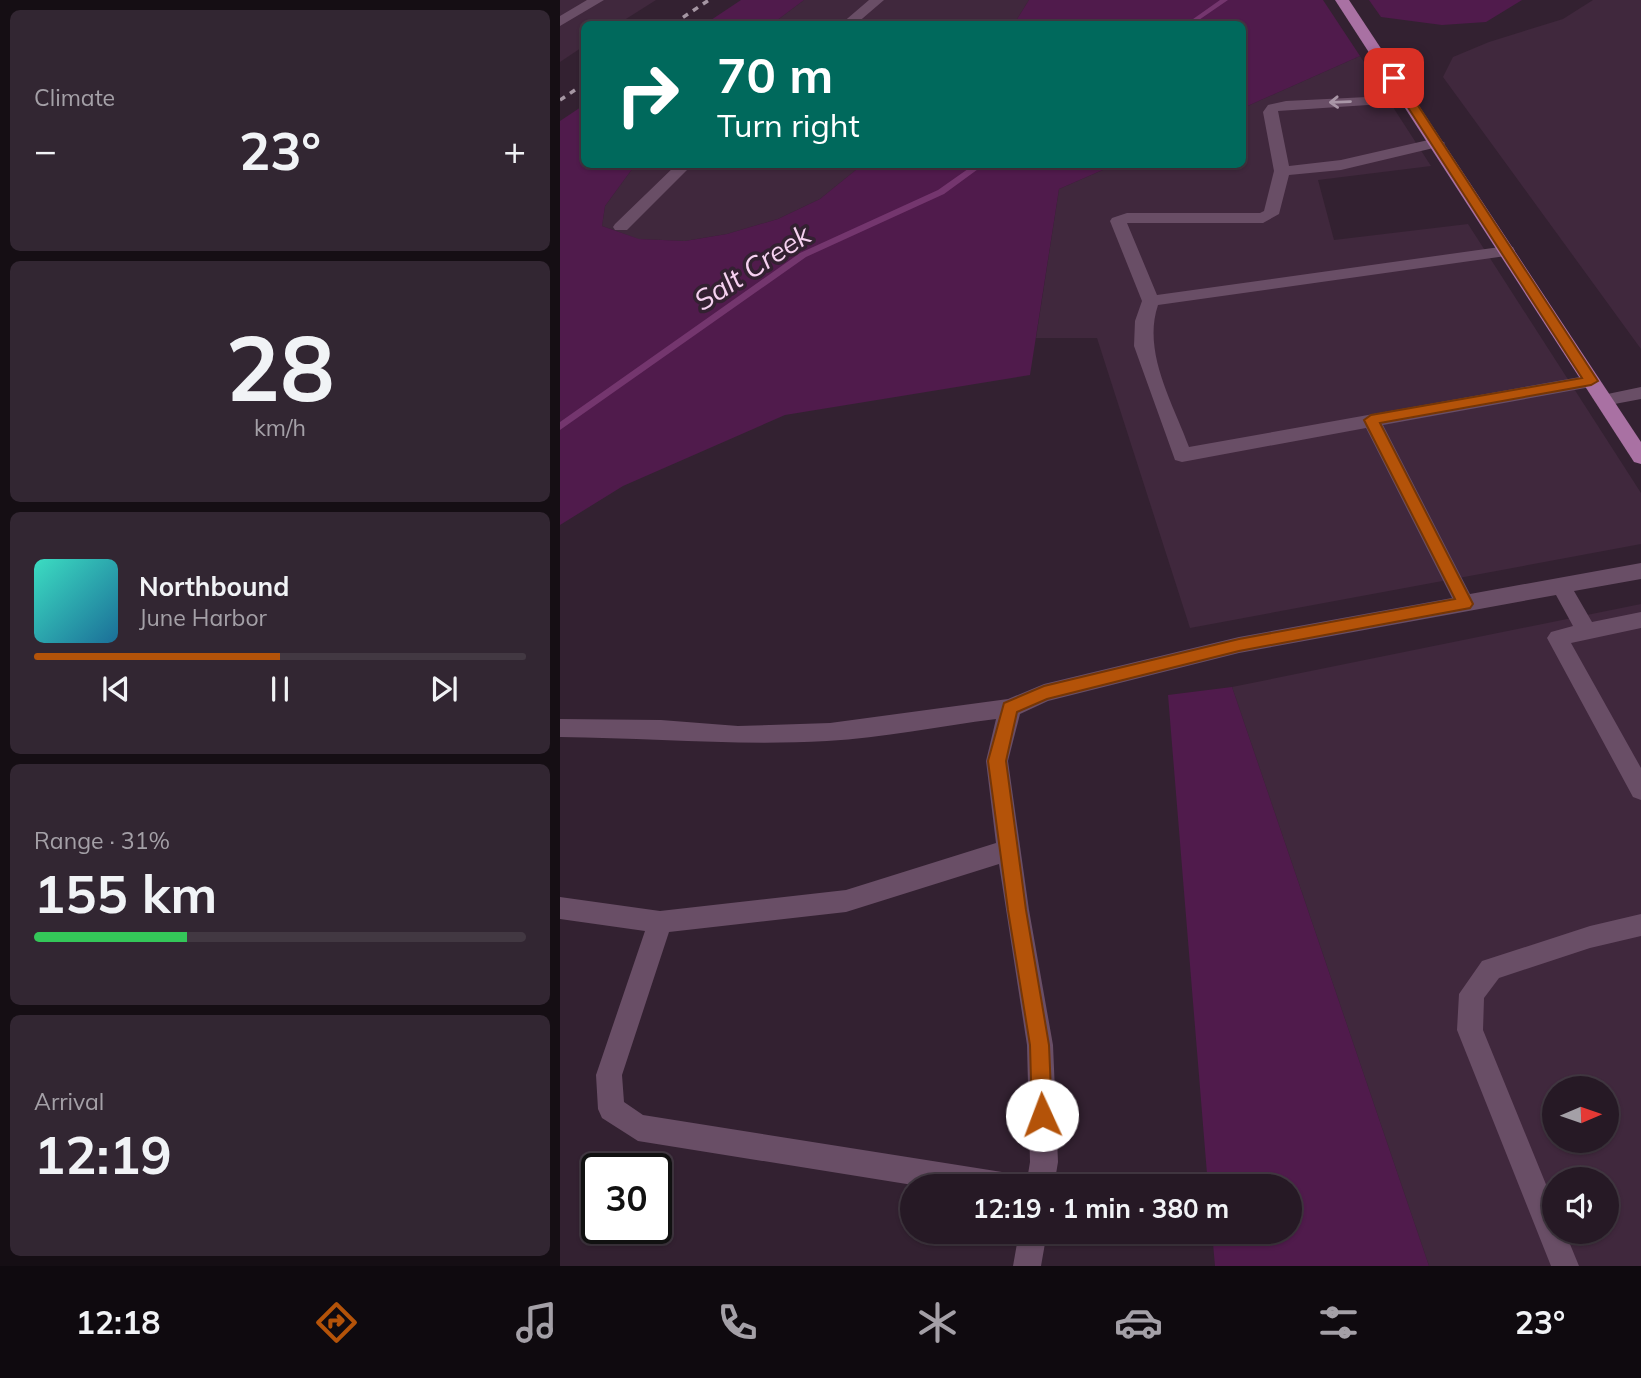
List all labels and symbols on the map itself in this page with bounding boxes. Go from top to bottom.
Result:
pin [1364,48,1424,108]
one-way arrow [1329,96,1352,109]
water label: Salt Creek [687,216,818,318]
north arrow [1542,1076,1619,1153]
position arrow [1005,1078,1079,1152]
speed limit sign: 30 [581,1153,672,1244]

